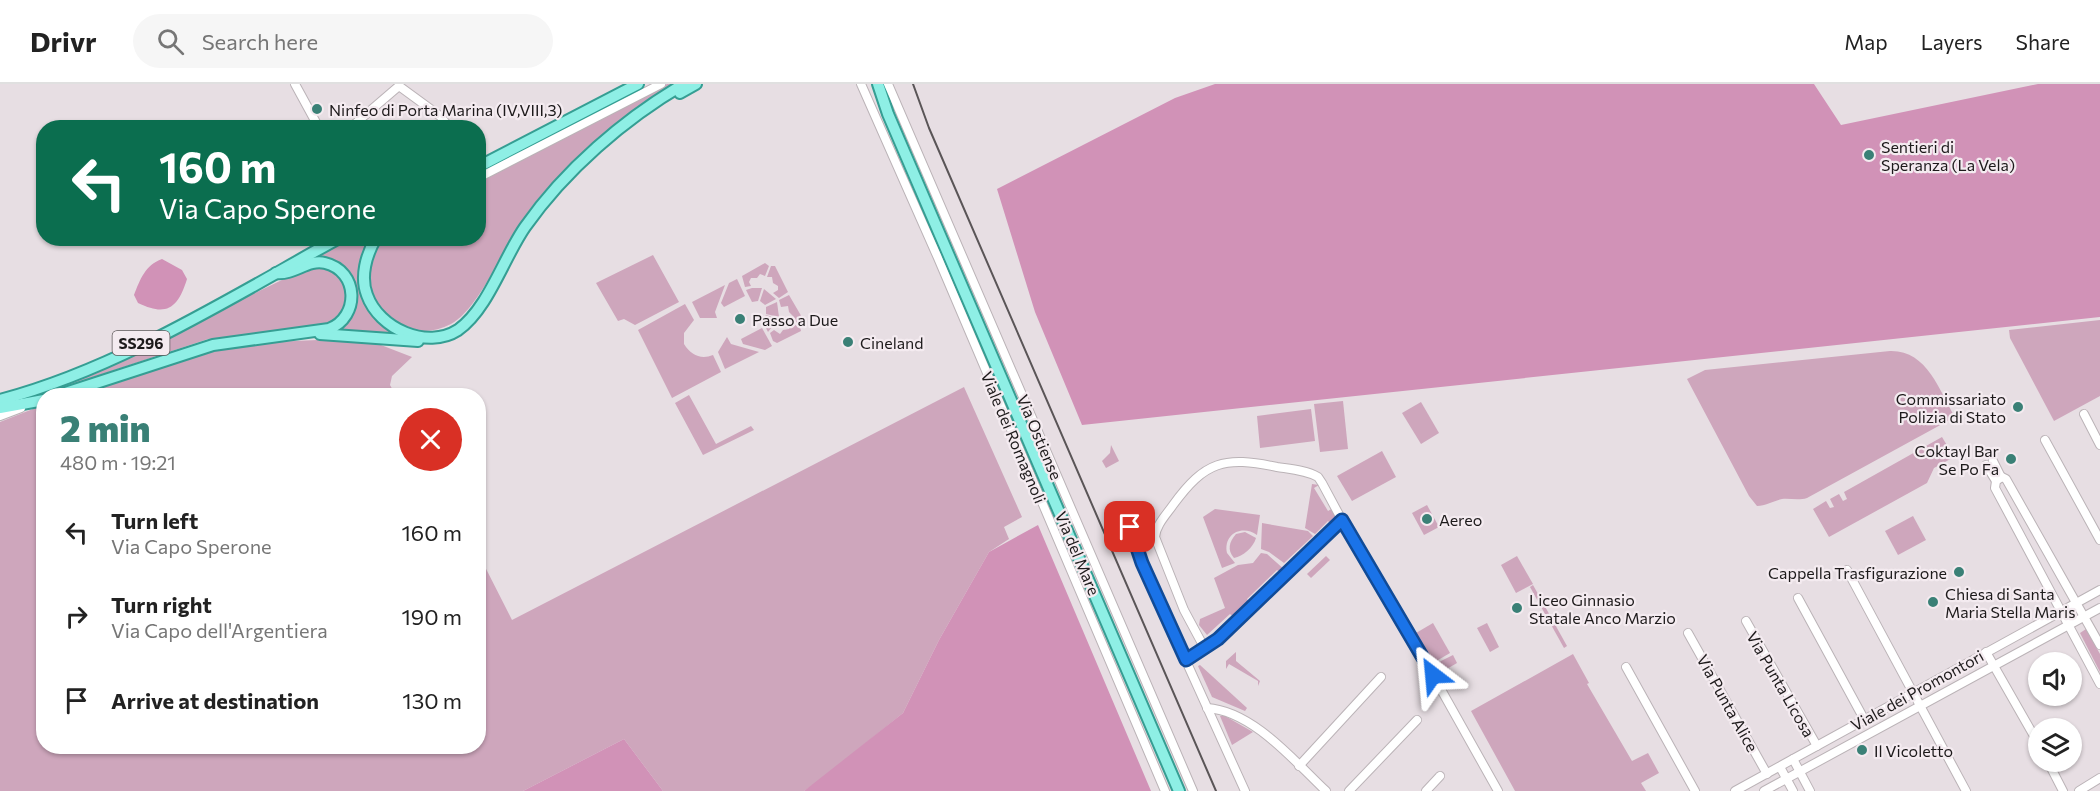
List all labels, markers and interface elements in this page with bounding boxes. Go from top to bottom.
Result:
search box [133,14,553,68]
text: Drivr [30,24,97,58]
icon: search [154,25,187,58]
text: Search here [202,28,318,55]
text: Map [1844,29,1888,54]
text: Layers [1921,29,1983,54]
text: Share [2016,29,2070,54]
place label: Ninfeo di Porta Marina (IV,VIII,3) [329,100,562,119]
marker: Ninfeo di Porta Marina (IV,VIII,3) [310,102,324,116]
place label: Sentieri di Speranza (La Vela) [1881,137,2015,174]
text: 160 m [159,140,277,192]
icon: left [60,144,138,222]
marker: Sentieri di Speranza (La Vela) [1862,148,1876,162]
text: Via Capo Sperone [159,192,376,225]
place label: Passo a Due [752,310,838,329]
marker: Passo a Due [733,312,747,326]
road number: SS296 [112,331,170,355]
place label: Cineland [860,333,924,352]
marker: Cineland [841,335,855,349]
street label: Viale dei Romagnoli [978,368,1050,506]
place label: Commissariato Polizia di Stato [1896,389,2006,426]
street label: Via Ostiense [1014,391,1066,483]
marker: Commissariato Polizia di Stato [2011,400,2025,414]
text: 2 min [60,405,150,449]
button: close [399,408,462,471]
place label: Coktayl Bar Se Po Fa [1915,441,2000,478]
text: 480 m · 19:21 [60,450,176,474]
marker: Coktayl Bar Se Po Fa [2004,452,2018,466]
pin [1104,501,1155,552]
text: Turn left [111,507,198,534]
street label: Via del Mare [1052,508,1104,598]
icon: arrive [1113,510,1146,543]
place label: Aereo [1439,510,1482,529]
marker: Aereo [1420,512,1434,526]
icon: left [60,516,93,549]
text: 160 m [401,519,462,546]
text: Via Capo Sperone [111,534,272,558]
place label: Cappella Trasfigurazione [1768,563,1947,582]
marker: Cappella Trasfigurazione [1952,565,1966,579]
place label: Chiesa di Santa Maria Stella Maris [1945,584,2075,621]
place label: Liceo Ginnasio Statale Anco Marzio [1529,590,1676,627]
text: Turn right [111,591,212,618]
marker: Chiesa di Santa Maria Stella Maris [1926,595,1940,609]
icon: right [60,600,93,633]
marker: Liceo Ginnasio Statale Anco Marzio [1510,601,1524,615]
text: 190 m [401,603,462,630]
text: Via Capo dell'Argentiera [111,618,328,642]
street label: Via Punta Licosa [1743,628,1819,740]
position arrow [1401,643,1465,707]
street label: Viale dei Promontori [1847,646,1987,734]
street label: Via Punta Alice [1693,651,1763,755]
map controls [2028,652,2082,772]
button: sound [2028,652,2082,706]
icon: arrive [60,684,93,717]
text: Arrive at destination [111,687,319,714]
text: 130 m [402,687,462,714]
button: layers [2028,718,2082,772]
place label: Il Vicoletto [1874,741,1953,760]
marker: Il Vicoletto [1855,743,1869,757]

